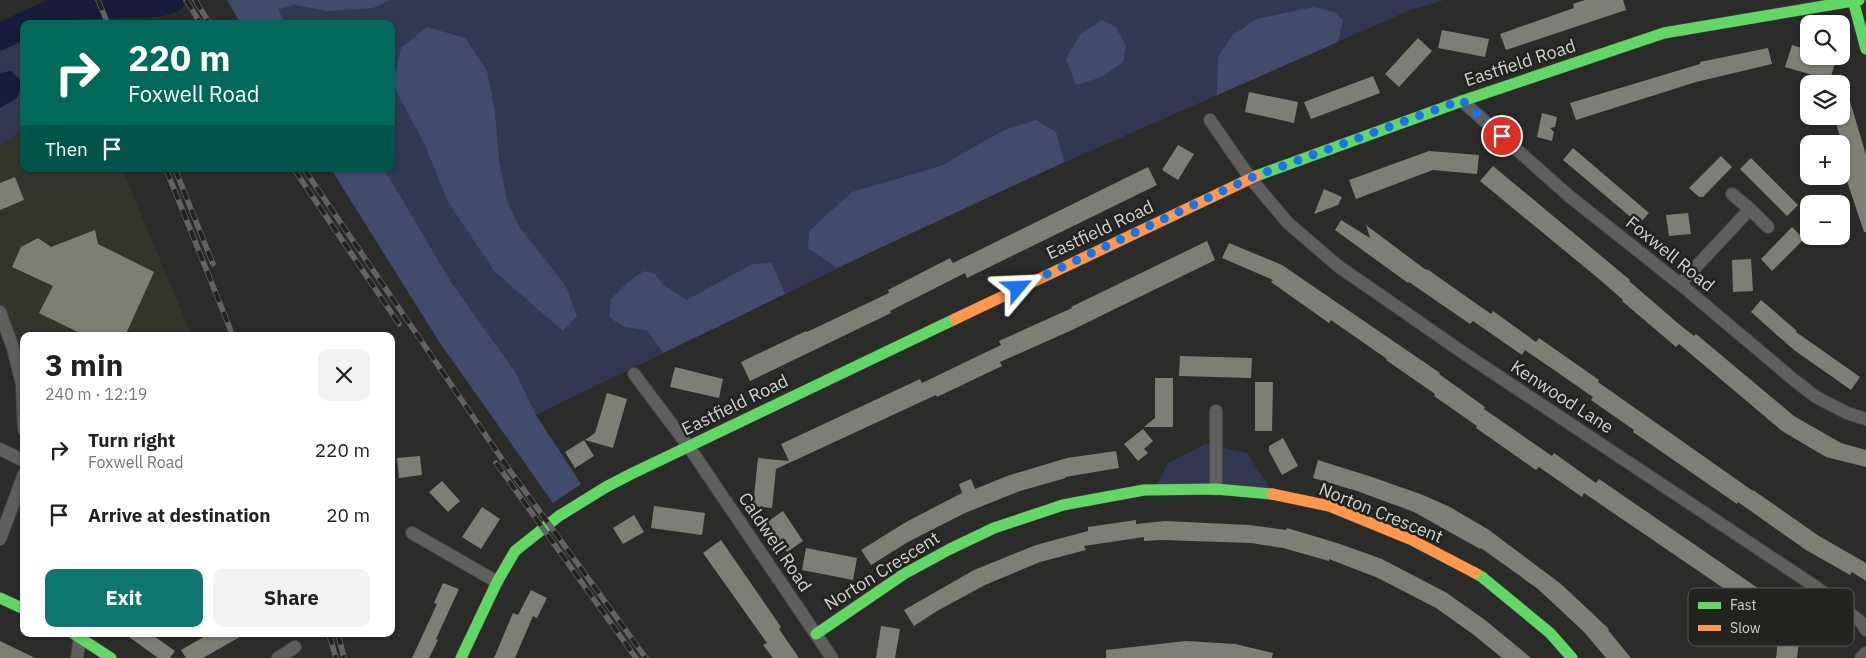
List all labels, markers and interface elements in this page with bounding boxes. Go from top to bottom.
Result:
map controls [1800,15,1850,245]
button: search [1800,15,1850,65]
street label: Eastfield Road [1461,34,1579,91]
text: 220 m [128,35,231,81]
icon: right [45,40,110,105]
button: layers [1800,75,1850,125]
text: Foxwell Road [128,79,259,108]
pin [1481,115,1523,157]
icon: arrive [1488,122,1516,150]
icon: arrive [98,135,126,163]
button: + [1800,135,1850,185]
text: Then [45,137,88,161]
street label: Eastfield Road [1042,195,1157,264]
button: − [1800,195,1850,245]
street label: Foxwell Road [1621,211,1719,296]
position arrow [991,261,1043,313]
text: 3 min [45,345,123,384]
button: close [318,349,370,401]
street label: Kenwood Lane [1506,355,1618,438]
street label: Eastfield Road [678,369,792,440]
text: 240 m · 12:19 [45,384,147,404]
text: Turn right [88,428,175,452]
icon: right [45,436,73,464]
text: 220 m [315,438,370,462]
text: Foxwell Road [88,452,184,472]
street label: Norton Crescent [1316,477,1447,548]
street label: Caldwell Road [734,488,817,596]
icon: arrive [45,501,73,529]
text: Arrive at destination [88,503,271,527]
text: 20 m [326,503,370,527]
street label: Norton Crescent [820,526,944,615]
button: Exit [45,569,203,627]
button: Share [213,569,370,627]
legend [1688,588,1854,646]
text: Fast [1730,596,1756,614]
text: Slow [1730,619,1761,637]

